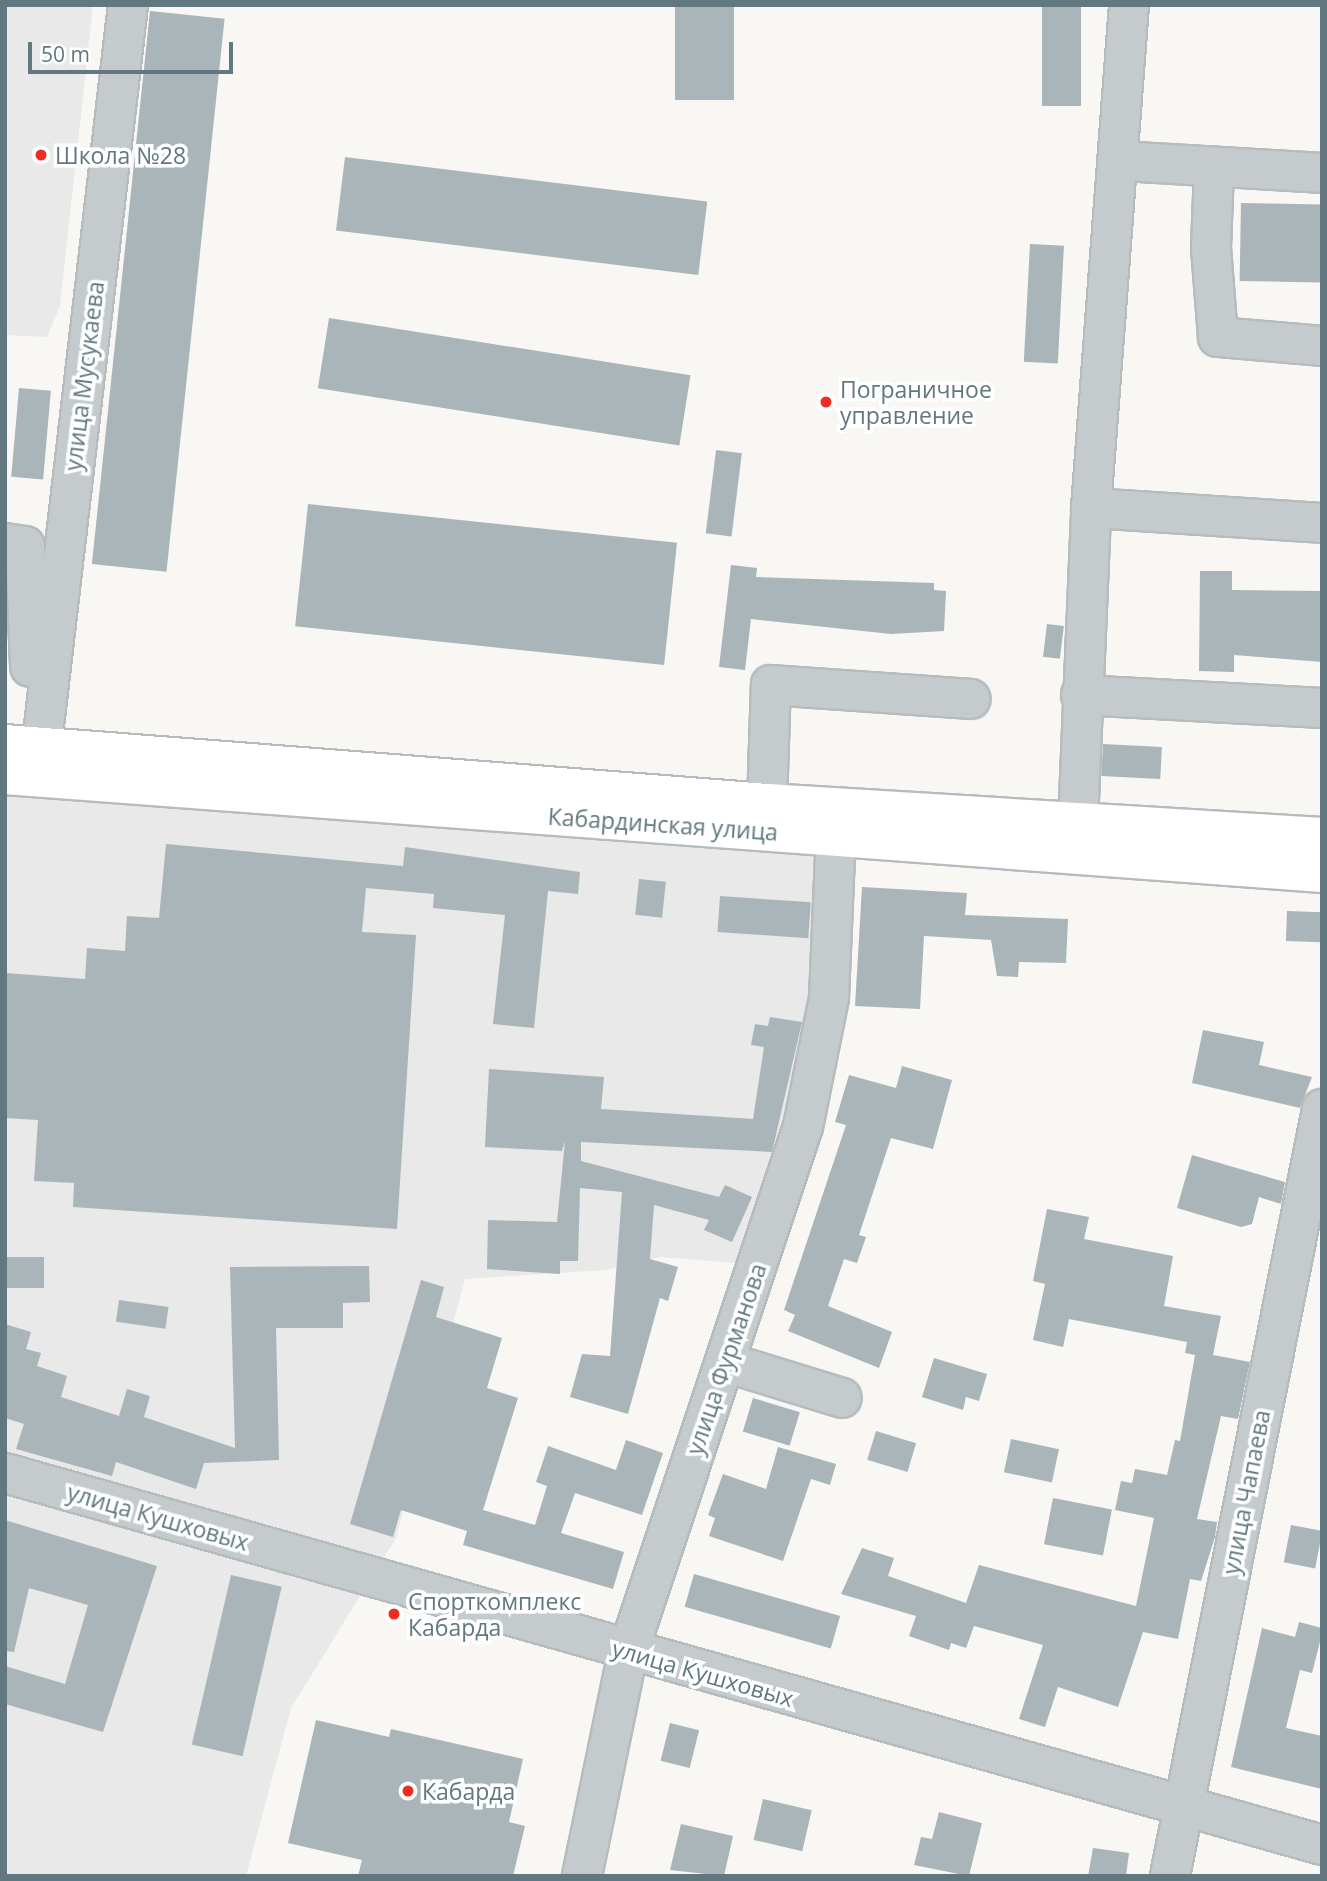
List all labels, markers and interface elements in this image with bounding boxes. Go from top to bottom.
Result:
scale bar [32,28,236,72]
text: 50 m [41,40,90,68]
place label: Школа №28 [55,141,186,169]
marker: Школа №28 [33,147,49,163]
street label: улица Мусукаева [59,280,109,472]
place label: Пограничное управление [840,375,992,429]
marker: Пограничное управление [818,394,834,410]
street label: Кабардинская улица [547,802,779,846]
street label: улица Фурманова [680,1260,772,1458]
street label: улица Чапаева [1217,1407,1275,1577]
street label: улица Кушховых [64,1478,252,1556]
place label: Спорткомплекс Кабарда [408,1587,581,1641]
marker: Спорткомплекс Кабарда [386,1606,402,1622]
street label: улица Кушховых [609,1634,797,1712]
place label: Кабарда [422,1777,515,1805]
marker: Кабарда [400,1783,416,1799]

